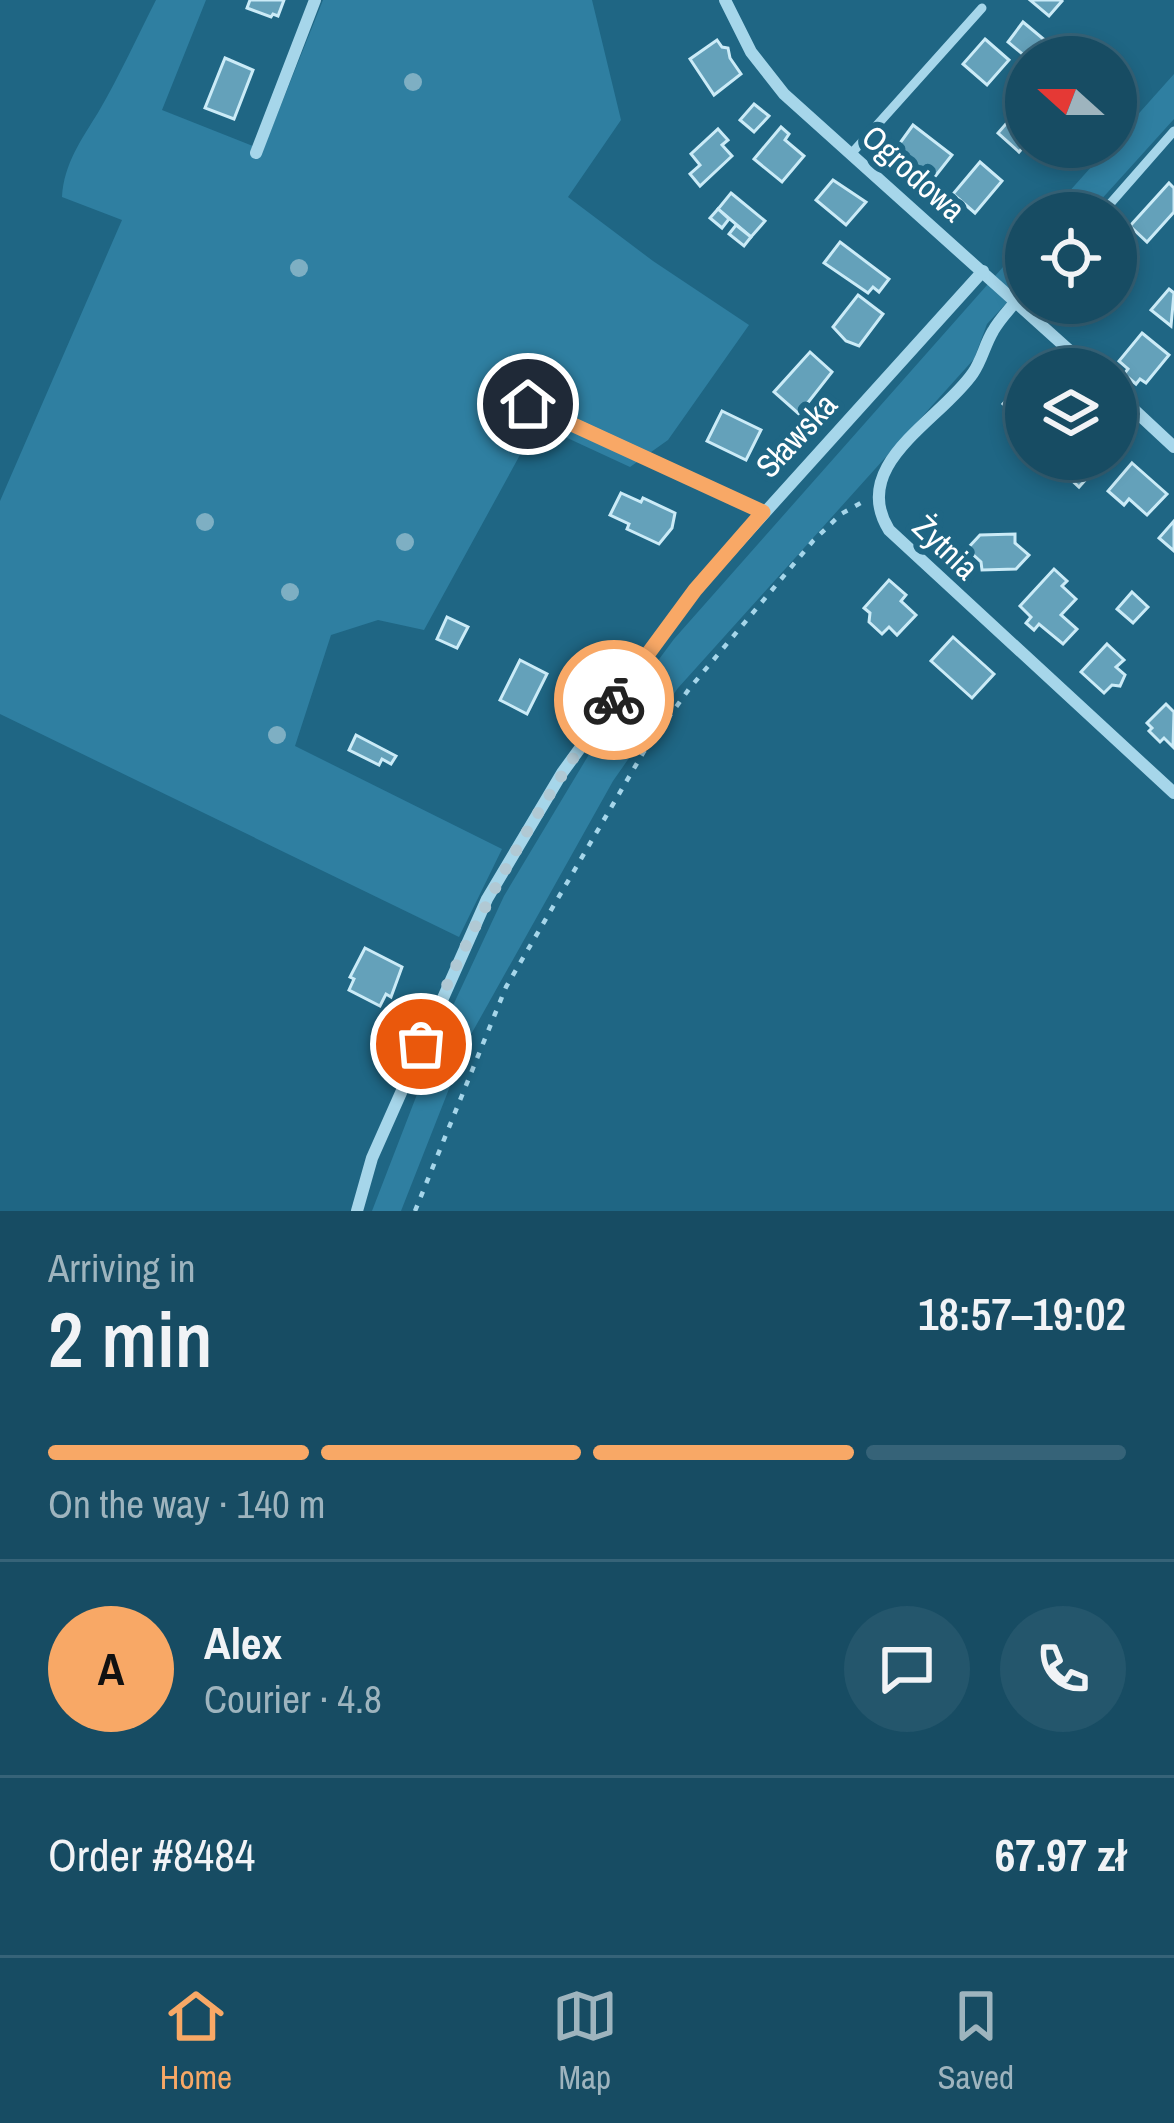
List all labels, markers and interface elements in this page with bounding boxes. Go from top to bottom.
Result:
north arrow [1005,36,1137,168]
map controls [1005,36,1137,480]
street label: Ogrodowa [853,115,975,231]
button: locate [1005,192,1137,324]
button: layers [1005,348,1137,480]
pin [477,353,579,455]
icon: home [495,371,561,437]
street label: Sławska [746,383,846,487]
street label: Żytnia [904,505,988,589]
courier [554,640,674,760]
icon: bike [581,667,647,733]
pin [370,993,472,1095]
icon: bag [388,1011,454,1077]
text: Arriving in [48,1242,196,1294]
text: 18:57–19:02 [918,1283,1126,1344]
text: 2 min [48,1286,213,1391]
text: On the way · 140 m [48,1478,325,1530]
button: chat [844,1606,970,1732]
button: phone [1000,1606,1126,1732]
text: Alex [204,1612,282,1673]
text: A [98,1638,124,1699]
text: Courier · 4.8 [204,1673,382,1725]
text: Order #8484 [48,1824,255,1885]
text: 67.97 zł [995,1824,1126,1885]
tab: Home [160,1983,232,2099]
tab: Map [552,1983,618,2099]
tab: Saved [937,1983,1014,2099]

